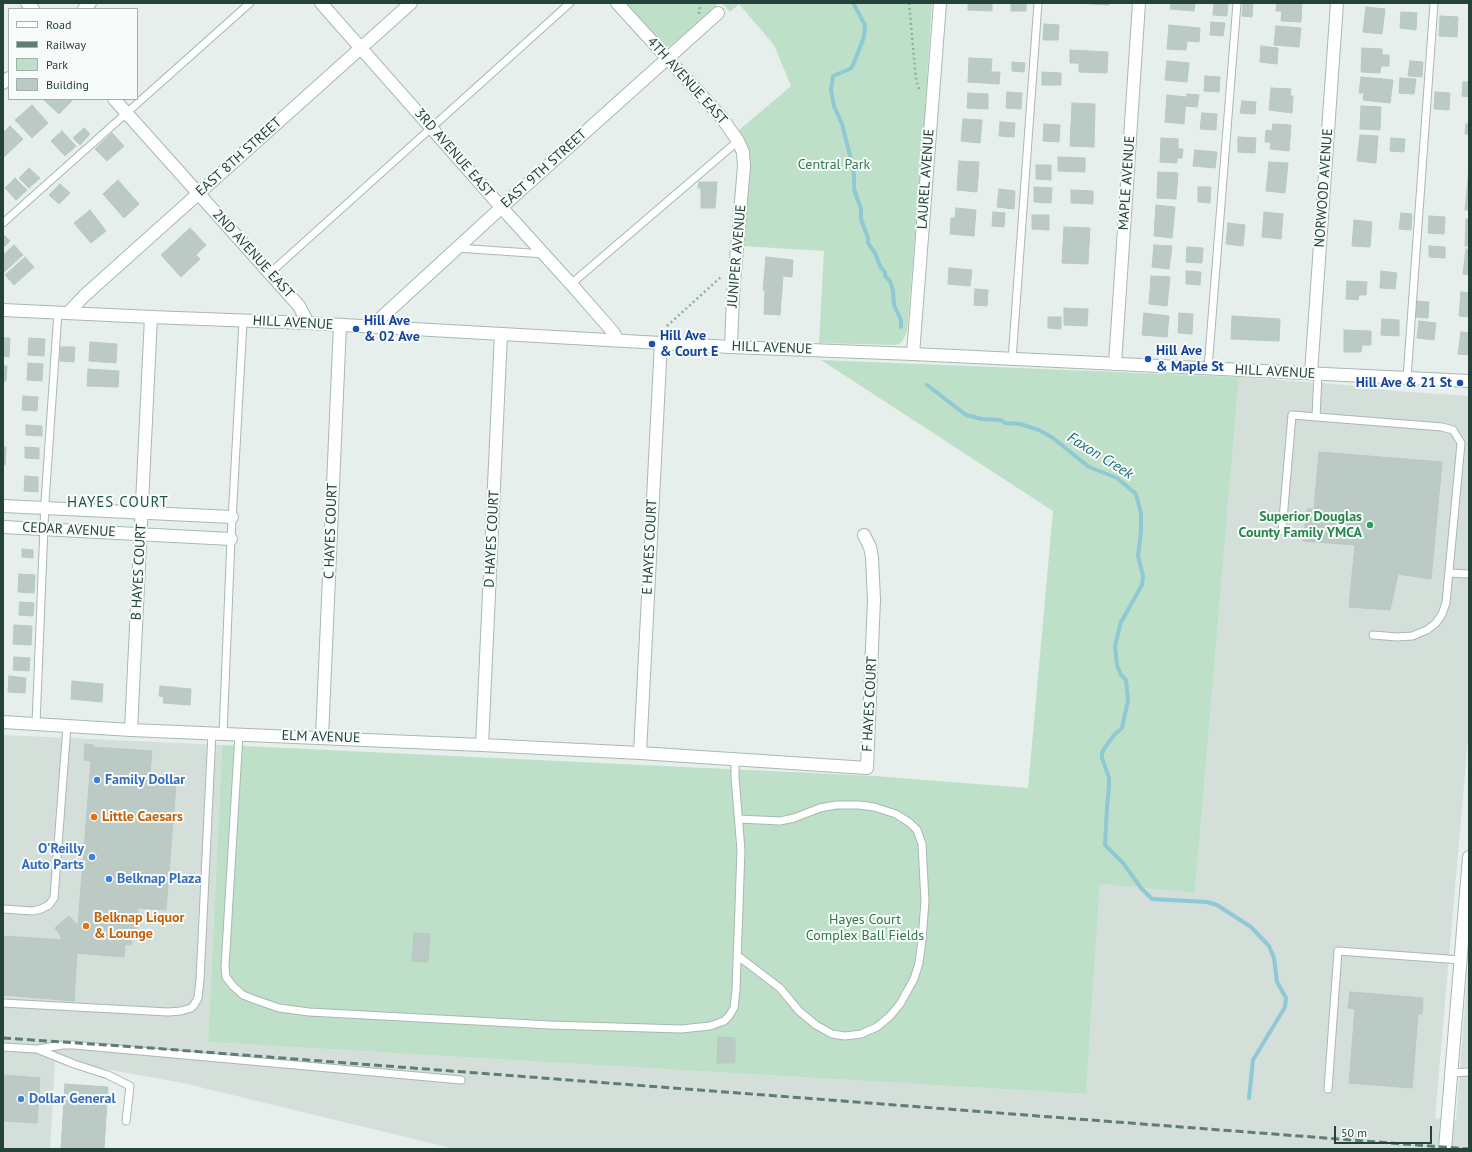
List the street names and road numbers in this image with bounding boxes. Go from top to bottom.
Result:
street label: 4TH AVENUE EAST [643,34,731,128]
street label: 3RD AVENUE EAST [411,105,497,201]
street label: EAST 8TH STREET [193,114,285,200]
street label: EAST 9TH STREET [498,126,590,212]
street label: LAUREL AVENUE [914,128,938,230]
street label: NORWOOD AVENUE [1311,128,1337,248]
street label: MAPLE AVENUE [1115,135,1139,231]
street label: JUNIPER AVENUE [724,204,750,308]
street label: 2ND AVENUE EAST [209,206,297,302]
street label: HILL AVENUE [252,312,334,334]
street label: HILL AVENUE [731,338,813,358]
street label: HILL AVENUE [1234,361,1316,383]
street label: C HAYES COURT [321,483,341,579]
street label: D HAYES COURT [481,490,503,588]
street label: E HAYES COURT [639,499,661,595]
street label: CEDAR AVENUE [22,519,116,541]
street label: B HAYES COURT [128,523,150,621]
street label: F HAYES COURT [859,656,881,752]
street label: ELM AVENUE [281,727,361,747]

